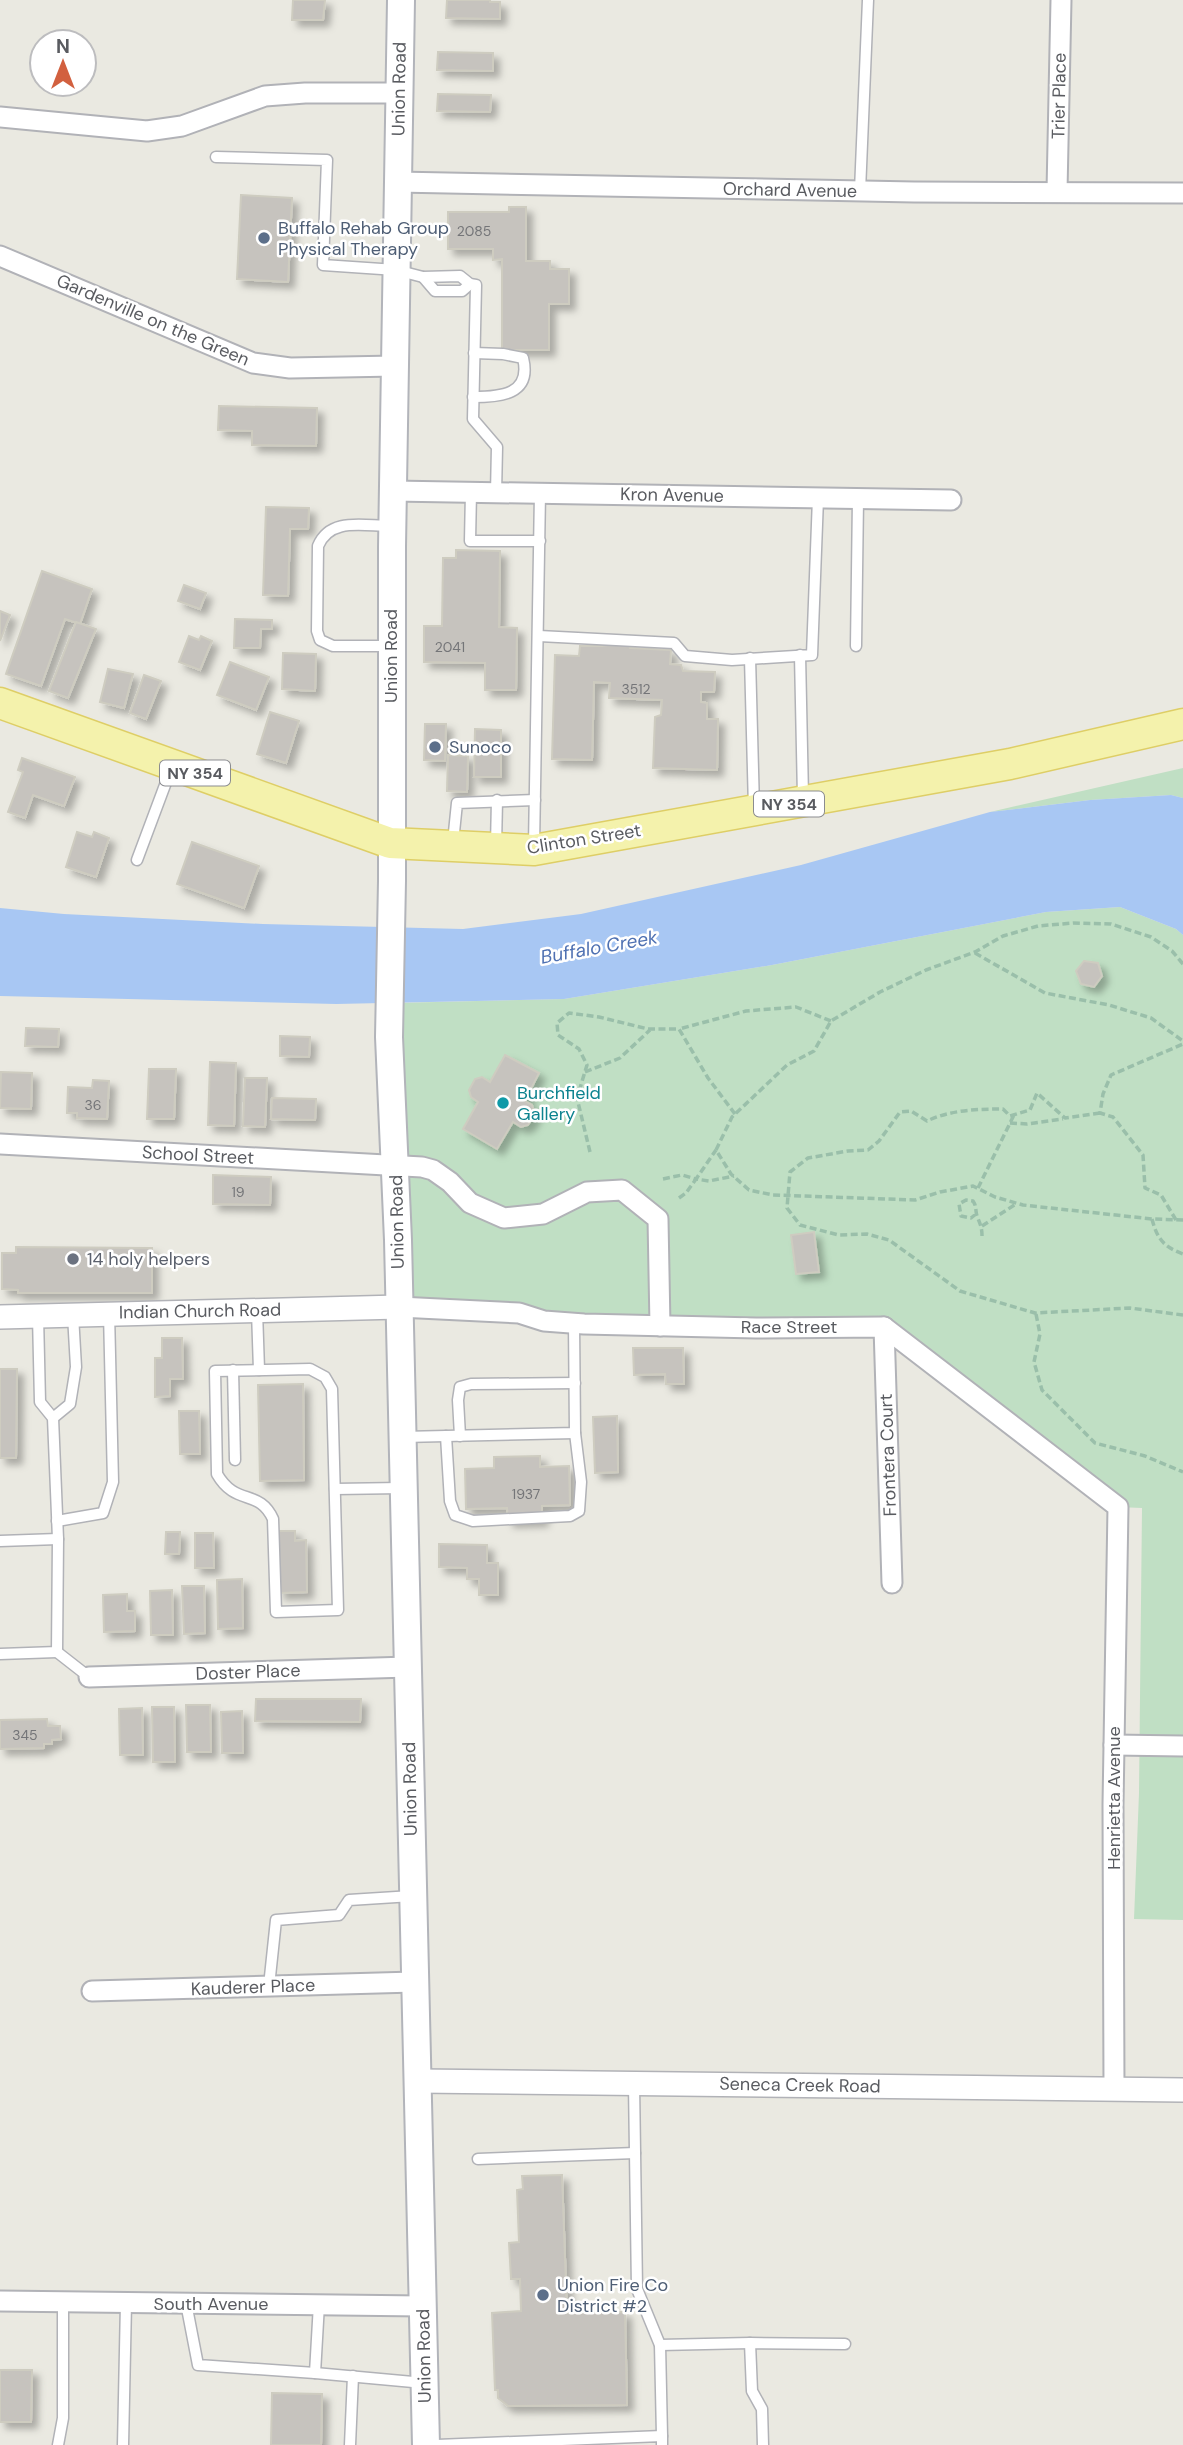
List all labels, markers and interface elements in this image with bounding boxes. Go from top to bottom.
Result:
north arrow [28,28,98,98]
text: N [56,34,70,59]
street label: Union Road [386,42,412,136]
street label: Trier Place [1046,53,1072,139]
street label: Orchard Avenue [723,177,857,203]
place label: Buffalo Rehab Group Physical Therapy [278,216,449,261]
house number: 2085 [457,222,491,240]
marker: Buffalo Rehab Group Physical Therapy [256,230,272,246]
street label: Gardenville on the Green [53,268,253,372]
street label: Kron Avenue [620,482,724,508]
street label: Union Road [379,609,403,703]
house number: 2041 [435,638,465,656]
house number: 3512 [621,680,651,698]
place label: Sunoco [449,735,512,759]
marker: Sunoco [427,739,443,755]
road number: NY 354 [160,760,230,786]
road number: NY 354 [754,792,824,817]
street label: Clinton Street [525,818,643,860]
water label: Buffalo Creek [539,924,660,970]
place label: Burchfield Gallery [517,1081,601,1126]
marker: Burchfield Gallery [495,1095,511,1111]
house number: 36 [84,1096,102,1114]
street label: School Street [141,1140,255,1170]
street label: Union Road [384,1175,410,1269]
house number: 19 [231,1183,245,1201]
place label: 14 holy helpers [87,1247,210,1271]
marker: 14 holy helpers [65,1251,81,1267]
street label: Indian Church Road [119,1298,281,1324]
street label: Race Street [741,1315,837,1339]
street label: Frontera Court [874,1393,902,1517]
house number: 1937 [512,1485,540,1503]
street label: Doster Place [195,1658,301,1686]
house number: 345 [12,1726,38,1744]
street label: Henrietta Avenue [1102,1726,1126,1870]
street label: Union Road [397,1742,423,1836]
street label: Kauderer Place [190,1973,316,2001]
street label: Seneca Creek Road [719,2072,881,2098]
place label: Union Fire Co District #2 [557,2273,668,2318]
marker: Union Fire Co District #2 [535,2287,551,2303]
street label: South Avenue [154,2292,268,2316]
street label: Union Road [411,2309,437,2403]

